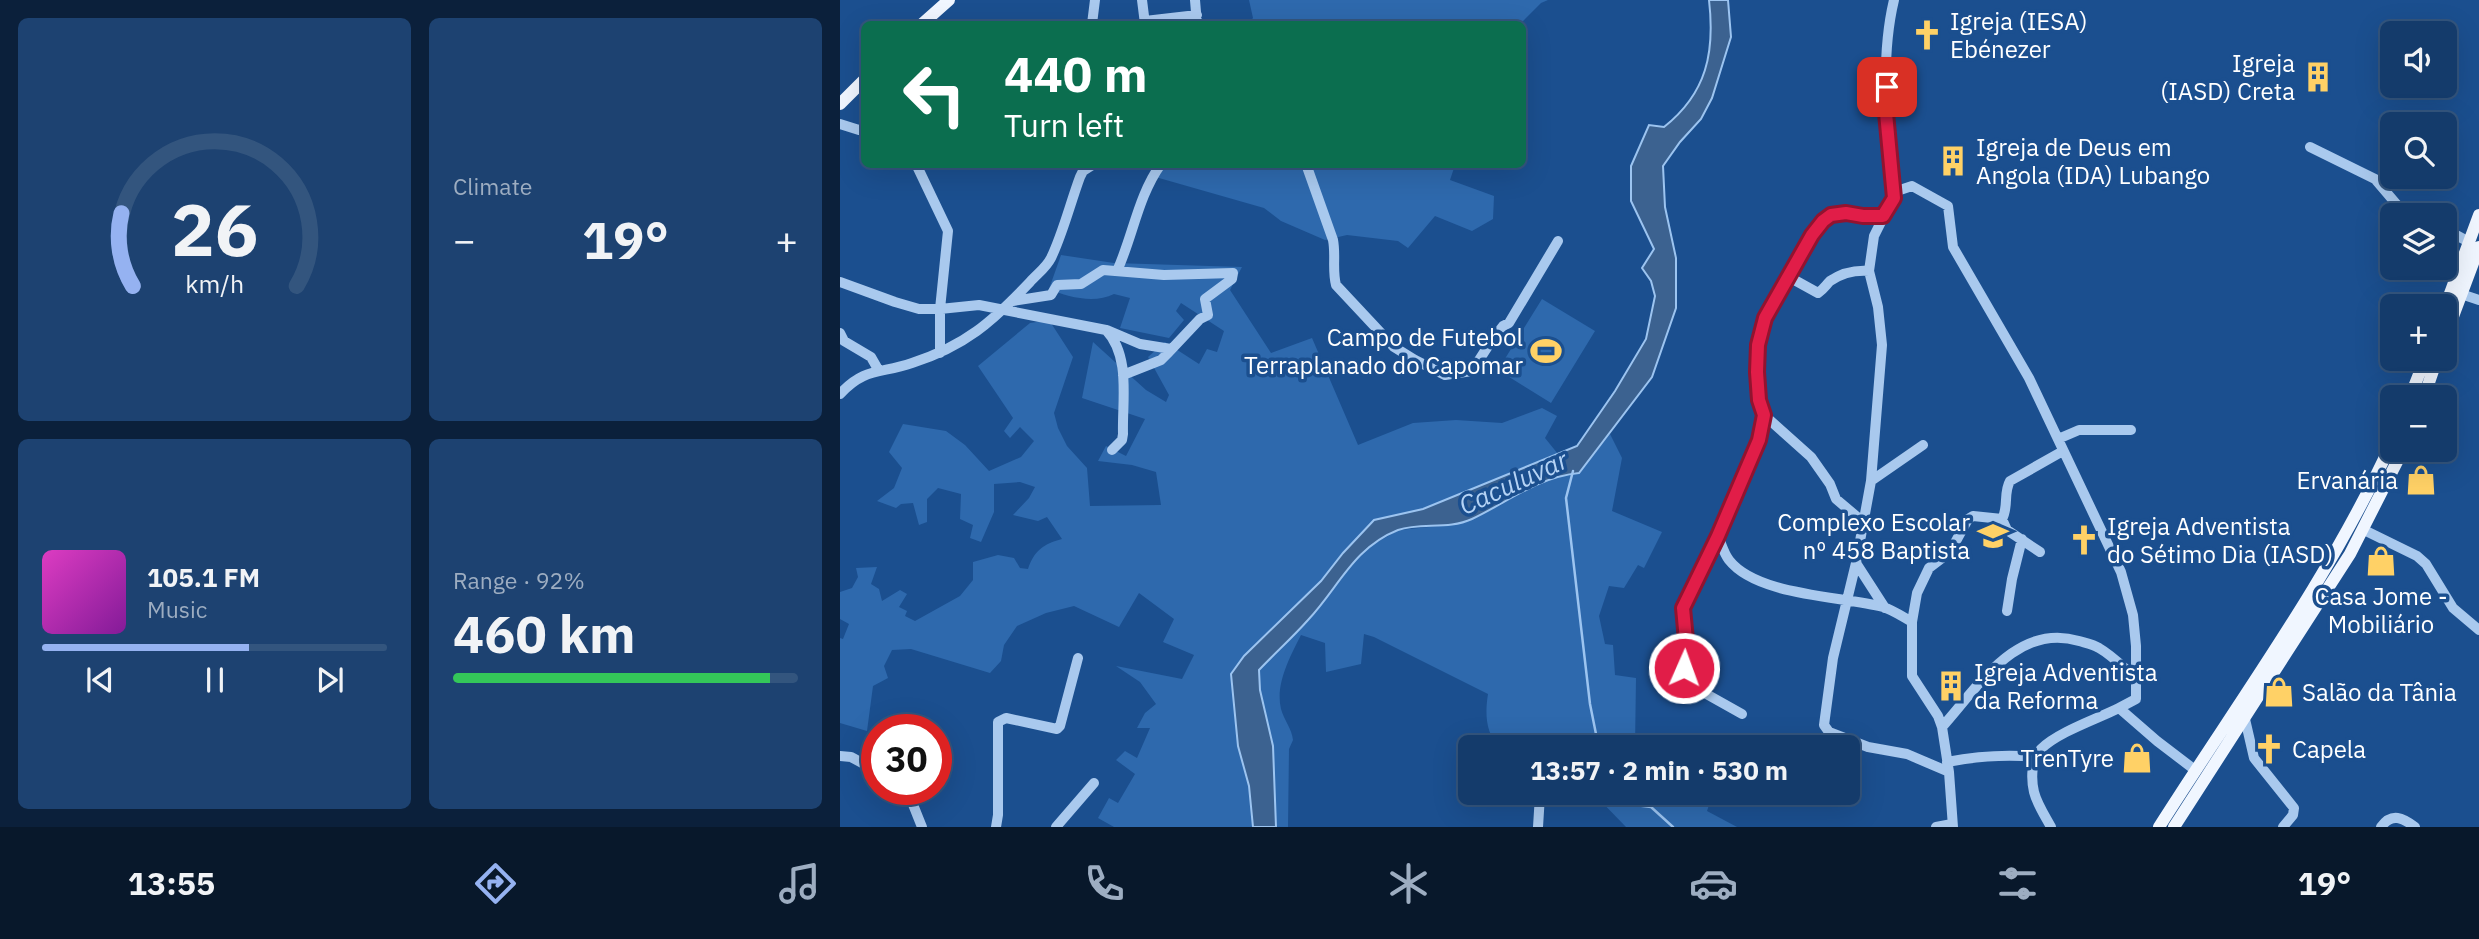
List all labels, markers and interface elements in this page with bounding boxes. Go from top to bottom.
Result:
place label: Igreja (IESA) Ebénezer [1950,5,2088,65]
church icon: Igreja (IESA) Ebénezer [1910,18,1944,52]
map controls [2380,21,2457,462]
button: sound [2380,21,2457,98]
text: 440 m [1004,42,1148,105]
place label: Igreja (IASD) Creta [2160,47,2295,107]
icon: left [889,49,980,140]
pin [1857,57,1917,117]
building icon: Igreja (IASD) Creta [2301,60,2335,94]
icon: arrive [1868,68,1906,106]
text: Turn left [1004,104,1124,146]
button: search [2380,112,2457,189]
place label: Igreja de Deus em Angola (IDA) Lubango [1976,131,2210,191]
building icon: Igreja de Deus em Angola (IDA) Lubango [1936,144,1970,178]
text: Climate [453,171,532,201]
text: 26 [171,181,258,276]
button: layers [2380,203,2457,280]
text: 19° [582,206,669,273]
text: − [453,215,476,264]
text: + [775,215,798,264]
text: km/h [185,266,244,299]
button: + [2380,294,2457,371]
place label: Campo de Futebol Terraplanado do Capomar [1244,321,1523,381]
sports icon: Campo de Futebol Terraplanado do Capomar [1529,334,1563,368]
button: − [2380,385,2457,462]
water label: Caculuvar [1453,441,1574,522]
shop icon: Ervanária [2404,463,2438,497]
place label: Ervanária [2296,464,2398,496]
place label: Complexo Escolar nº 458 Baptista [1777,506,1970,566]
place label: Igreja Adventista do Sétimo Dia (IASD) [2107,510,2333,570]
school or university icon: Complexo Escolar nº 458 Baptista [1976,519,2010,553]
church icon: Igreja Adventista do Sétimo Dia (IASD) [2067,523,2101,557]
shop icon: Casa Jome - Mobiliário [2364,544,2398,578]
text: 105.1 FM [147,560,260,594]
text: Range · 92% [453,565,585,595]
place label: Casa Jome - Mobiliário [2315,580,2447,640]
text: Music [147,594,207,624]
text: 460 km [453,600,635,667]
position arrow [1647,631,1721,705]
place label: Igreja Adventista da Reforma [1974,656,2158,716]
icon: previous [81,661,119,699]
icon: pause [196,661,234,699]
icon: next [311,661,349,699]
building icon: Igreja Adventista da Reforma [1934,669,1968,703]
shop icon: Salão da Tânia [2262,675,2296,709]
place label: Salão da Tânia [2302,676,2457,708]
speed limit sign: 30 [861,714,952,805]
church icon: Capela [2252,732,2286,766]
place label: Capela [2292,733,2366,765]
shop icon: TrenTyre [2120,741,2154,775]
place label: TrenTyre [2021,742,2114,774]
text: 13:57 · 2 min · 530 m [1530,753,1788,787]
icon: directions [471,859,520,908]
icon: music [775,859,824,908]
icon: phone [1080,859,1129,908]
icon: climate [1384,859,1433,908]
icon: car [1689,859,1738,908]
icon: filters [1993,859,2042,908]
text: 13:55 [128,862,215,904]
text: 19° [2298,862,2351,904]

